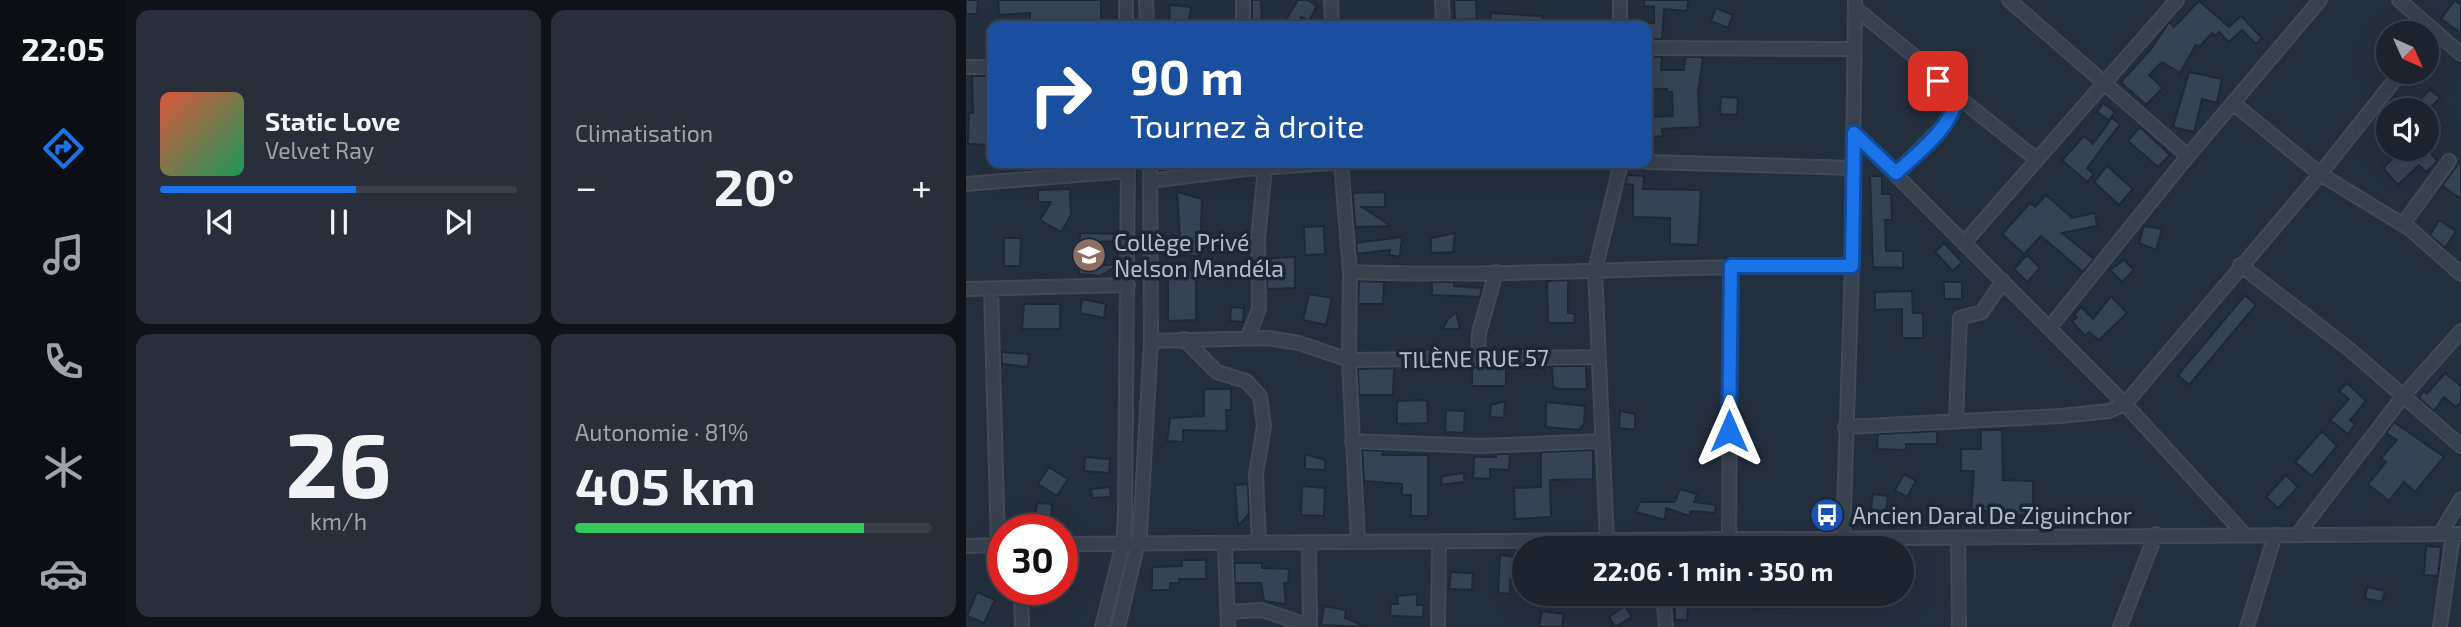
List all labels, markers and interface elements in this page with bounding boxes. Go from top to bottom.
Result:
north arrow [2376,21,2440,84]
map controls [2376,21,2439,161]
text: 22:05 [21,29,105,67]
text: 90 m [1130,46,1244,105]
icon: right [1015,49,1106,140]
pin [1908,51,1968,111]
icon: arrive [1919,62,1957,100]
button: sound [2376,98,2439,161]
text: Static Love [265,105,401,136]
text: Tournez à droite [1130,106,1364,144]
text: Climatisation [575,119,713,147]
icon: directions [39,124,88,173]
text: Velvet Ray [265,136,374,164]
text: 20° [714,154,795,216]
text: − [575,163,597,209]
text: + [911,163,932,209]
icon: previous [201,203,239,241]
icon: pause [320,203,358,241]
icon: next [439,203,477,241]
place label: Collège Privé Nelson Mandéla [1114,228,1284,282]
icon: music [39,230,88,279]
school or university icon: Collège Privé Nelson Mandéla [1070,236,1108,274]
icon: phone [39,337,88,386]
street label: TILÈNE RUE 57 [1399,343,1549,373]
position arrow [1692,394,1766,468]
text: 26 [285,407,392,516]
text: Autonomie · 81% [575,418,748,446]
icon: climate [39,443,88,492]
text: 405 km [575,453,756,515]
bus stop icon: Ancien Daral De Ziguinchor [1808,496,1846,534]
place label: Ancien Daral De Ziguinchor [1852,501,2132,529]
text: km/h [310,507,367,535]
speed limit sign: 30 [987,514,1078,605]
icon: car [39,549,88,598]
text: 22:06 · 1 min · 350 m [1593,555,1833,586]

